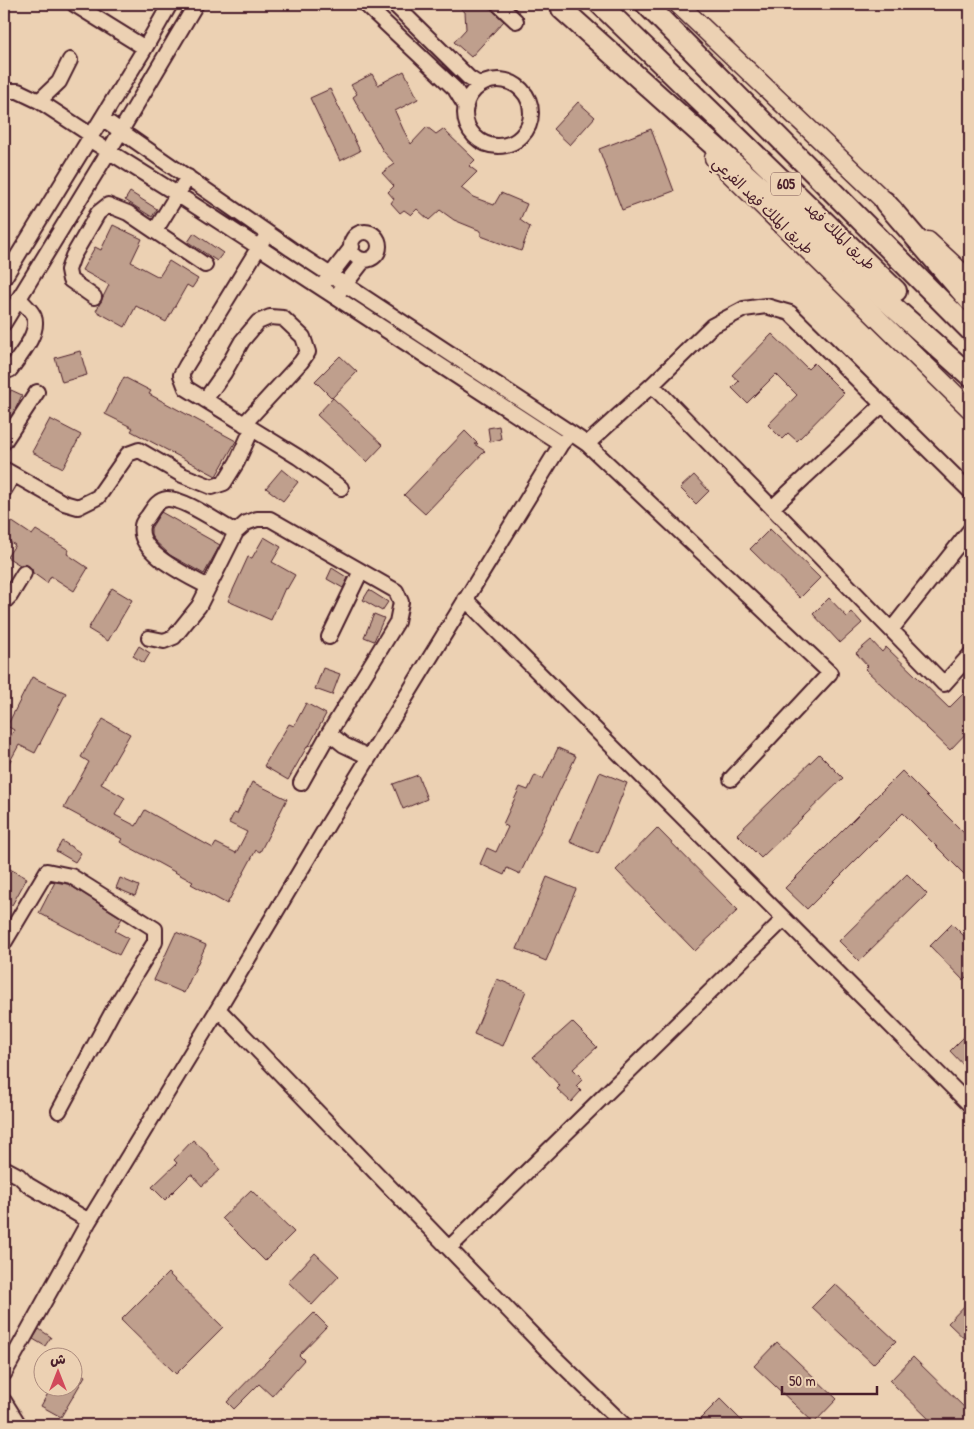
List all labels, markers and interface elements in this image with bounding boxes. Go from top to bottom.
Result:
street label: طريق الملك فهد الفرعي [706,152,818,262]
road number: 605 [771,172,801,195]
street label: طريق الملك فهد [800,196,880,275]
north arrow [32,1346,82,1396]
text: ش [50,1349,66,1368]
scale bar [782,1364,876,1396]
text: 50 m [789,1370,816,1391]

